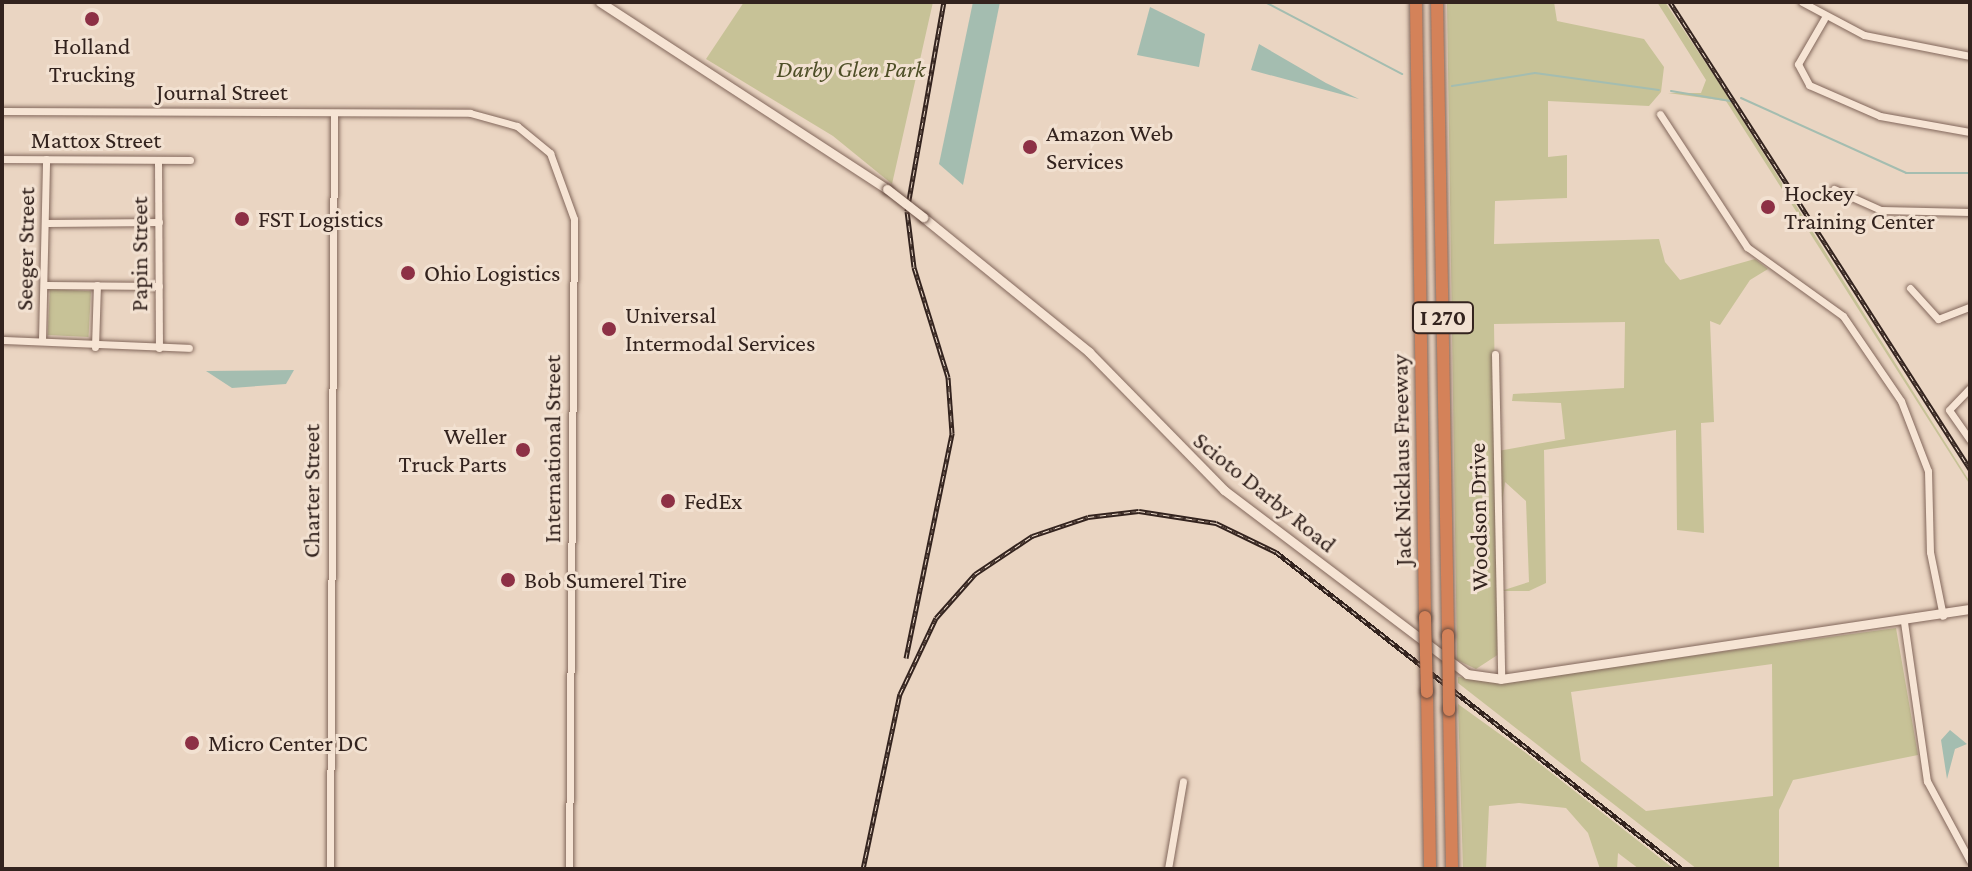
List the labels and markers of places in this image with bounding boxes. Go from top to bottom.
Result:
marker: Holland Trucking [83,10,101,28]
place label: Holland Trucking [49,32,135,88]
place label: Amazon Web Services [1046,119,1173,175]
marker: Amazon Web Services [1021,138,1039,156]
place label: Hockey Training Center [1784,179,1935,235]
marker: Hockey Training Center [1759,198,1777,216]
place label: FST Logistics [258,205,383,233]
marker: FST Logistics [233,210,251,228]
place label: Ohio Logistics [424,259,560,287]
marker: Ohio Logistics [399,264,417,282]
place label: Universal Intermodal Services [625,301,815,357]
marker: Universal Intermodal Services [600,320,618,338]
place label: Weller Truck Parts [398,422,507,478]
marker: Weller Truck Parts [514,441,532,459]
place label: FedEx [684,487,742,515]
marker: FedEx [659,492,677,510]
place label: Bob Sumerel Tire [524,566,687,594]
marker: Bob Sumerel Tire [499,571,517,589]
place label: Micro Center DC [208,729,368,757]
marker: Micro Center DC [183,734,201,752]

